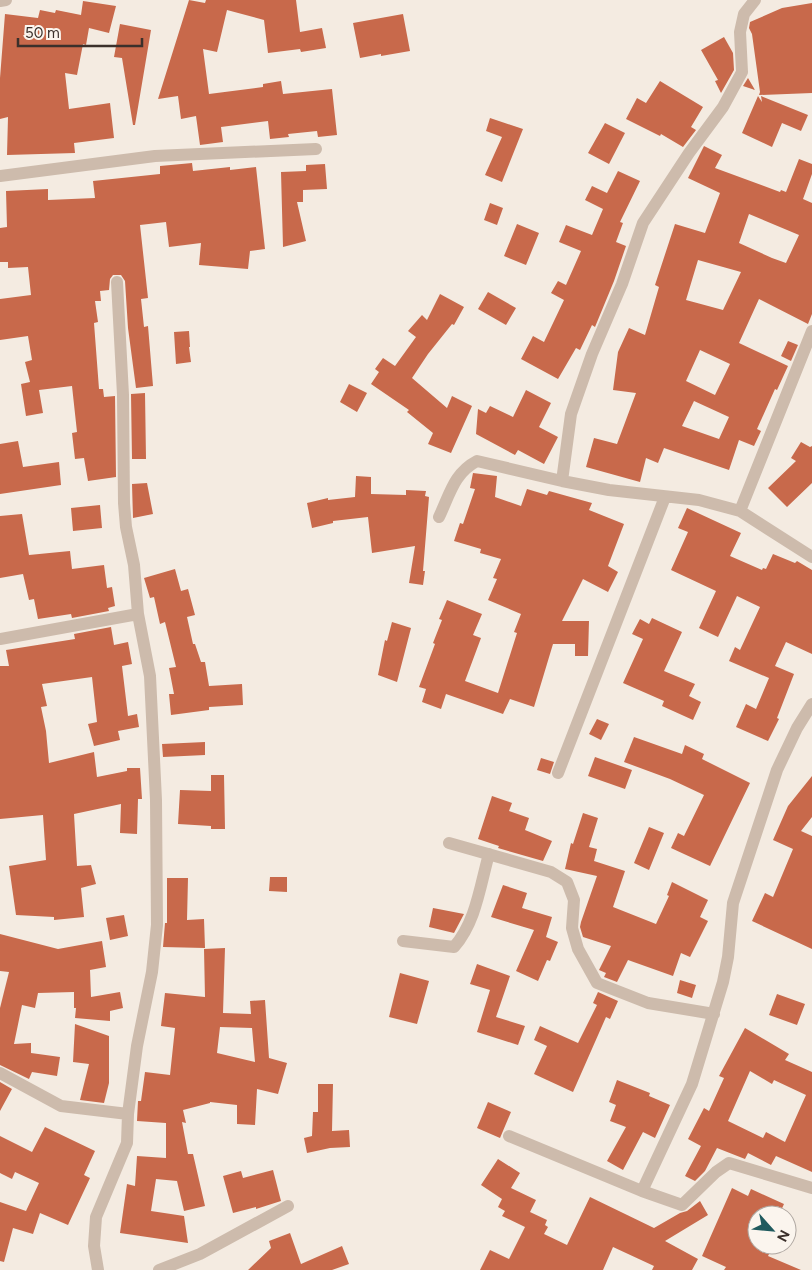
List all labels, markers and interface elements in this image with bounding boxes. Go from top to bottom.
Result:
scale bar [18,15,141,47]
text: 50 m [25,24,60,42]
north arrow [747,1205,797,1255]
text: N [773,1227,793,1244]

